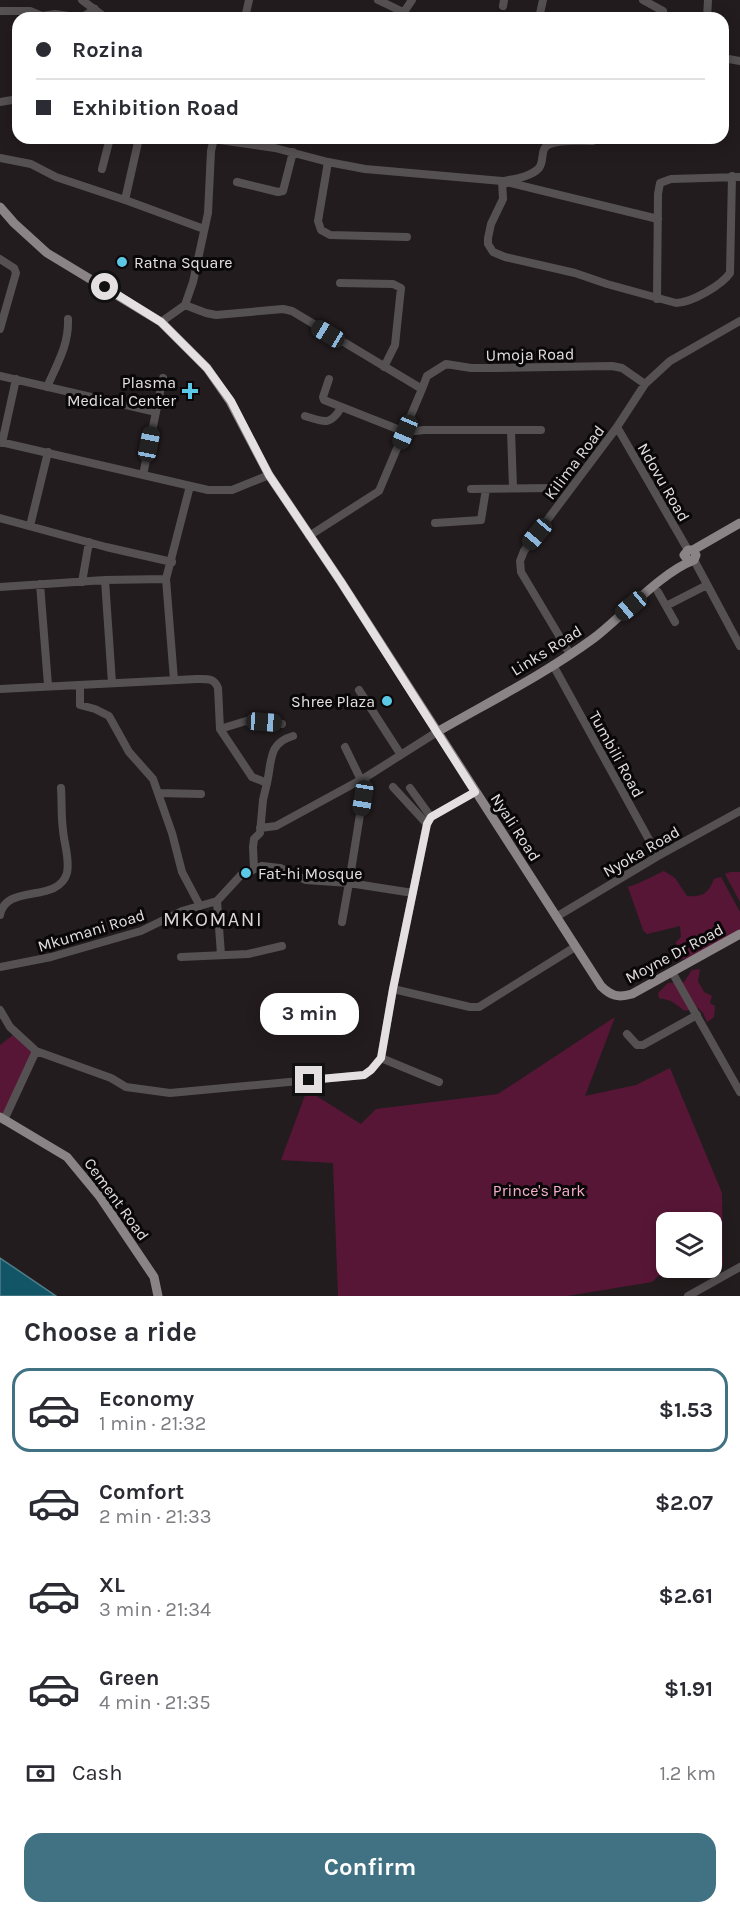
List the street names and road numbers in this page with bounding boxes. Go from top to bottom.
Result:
street label: Umoja Road [486,344,574,365]
street label: Kilima Road [540,421,609,503]
street label: Ndovu Road [633,440,694,525]
street label: Links Road [507,621,585,680]
street label: Tumbili Road [585,708,648,801]
street label: Nyali Road [487,790,545,865]
street label: Nyoka Road [599,822,683,881]
street label: Mkumani Road [35,905,147,956]
street label: Moyne Dr Road [622,920,727,987]
street label: Cement Road [80,1154,153,1244]

